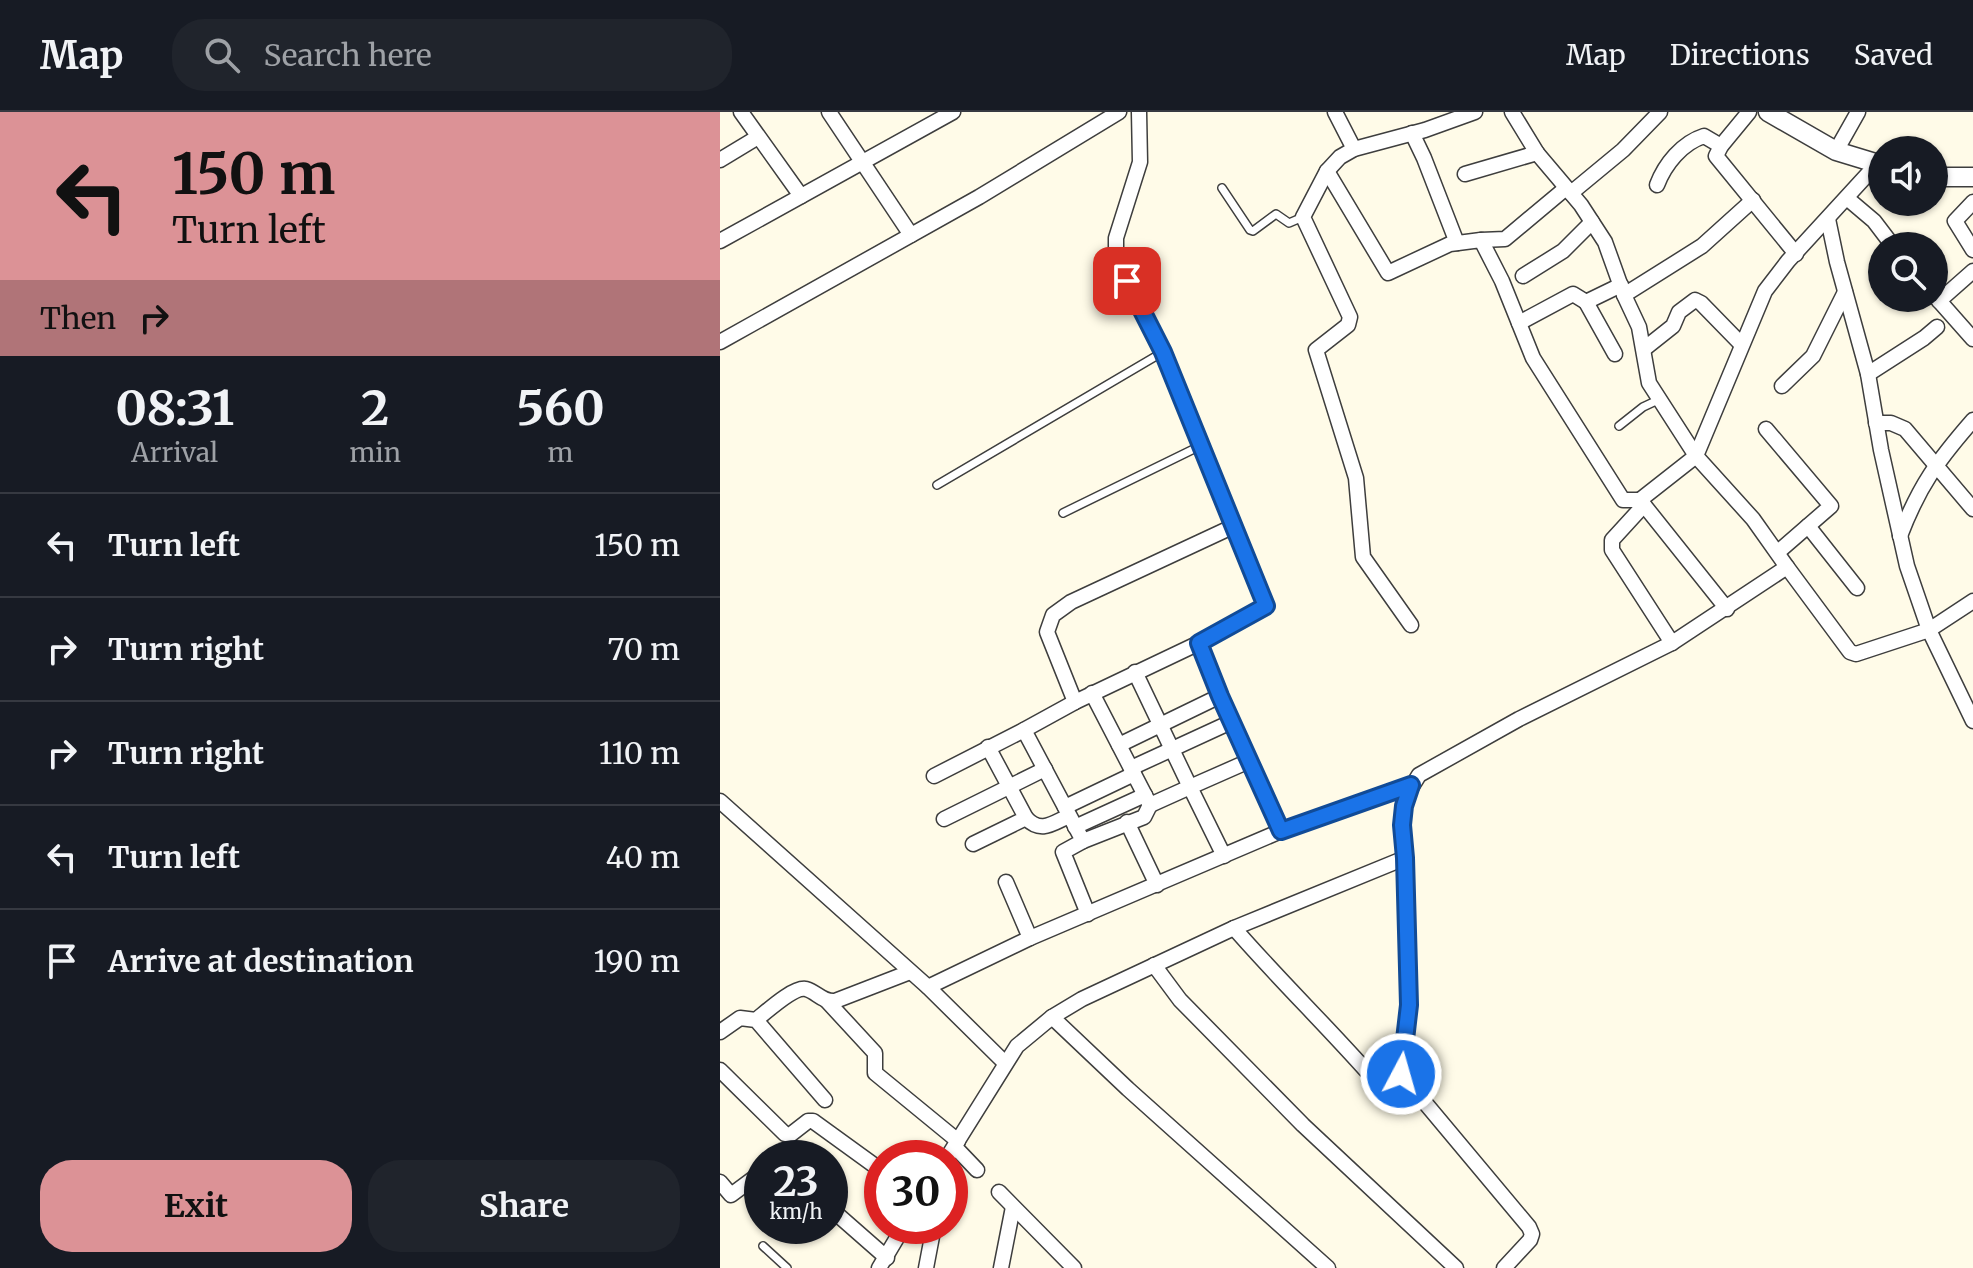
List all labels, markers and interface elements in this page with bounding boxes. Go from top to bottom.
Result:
search box [172,19,732,91]
text: Map [40,32,124,79]
icon: search [200,33,244,77]
text: Search here [264,36,432,74]
text: Map [1566,37,1626,73]
text: Directions [1670,37,1810,73]
text: Saved [1854,37,1933,73]
map controls [1868,136,1948,312]
button: sound [1868,136,1948,216]
text: 150 m [172,139,335,209]
icon: left [40,144,144,248]
text: Turn left [172,208,326,253]
button: search [1868,232,1948,312]
pin [1093,247,1161,315]
icon: arrive [1105,259,1149,303]
icon: right [132,296,176,340]
text: Then [40,299,116,337]
text: 08:31 [115,378,234,438]
text: 2 [361,378,389,438]
text: 560 [516,378,605,438]
text: Arrival [131,436,218,469]
text: min [349,436,401,469]
text: m [548,436,573,469]
icon: left [40,523,84,567]
text: Turn left [108,526,240,564]
text: 150 m [594,526,680,564]
icon: right [40,627,84,671]
text: Turn right [108,630,264,668]
text: 70 m [607,630,680,668]
icon: right [40,731,84,775]
text: Turn right [108,734,264,772]
text: 110 m [599,734,680,772]
icon: left [40,835,84,879]
text: Turn left [108,838,240,876]
text: 40 m [606,838,680,876]
icon: arrive [40,939,84,983]
text: Arrive at destination [108,942,414,980]
text: 190 m [593,942,680,980]
position arrow [1359,1032,1443,1116]
speed limit sign: 30 [864,1140,968,1244]
text: 23 [773,1157,819,1207]
button: Exit [40,1160,352,1252]
button: Share [368,1160,680,1252]
text: km/h [770,1199,822,1224]

